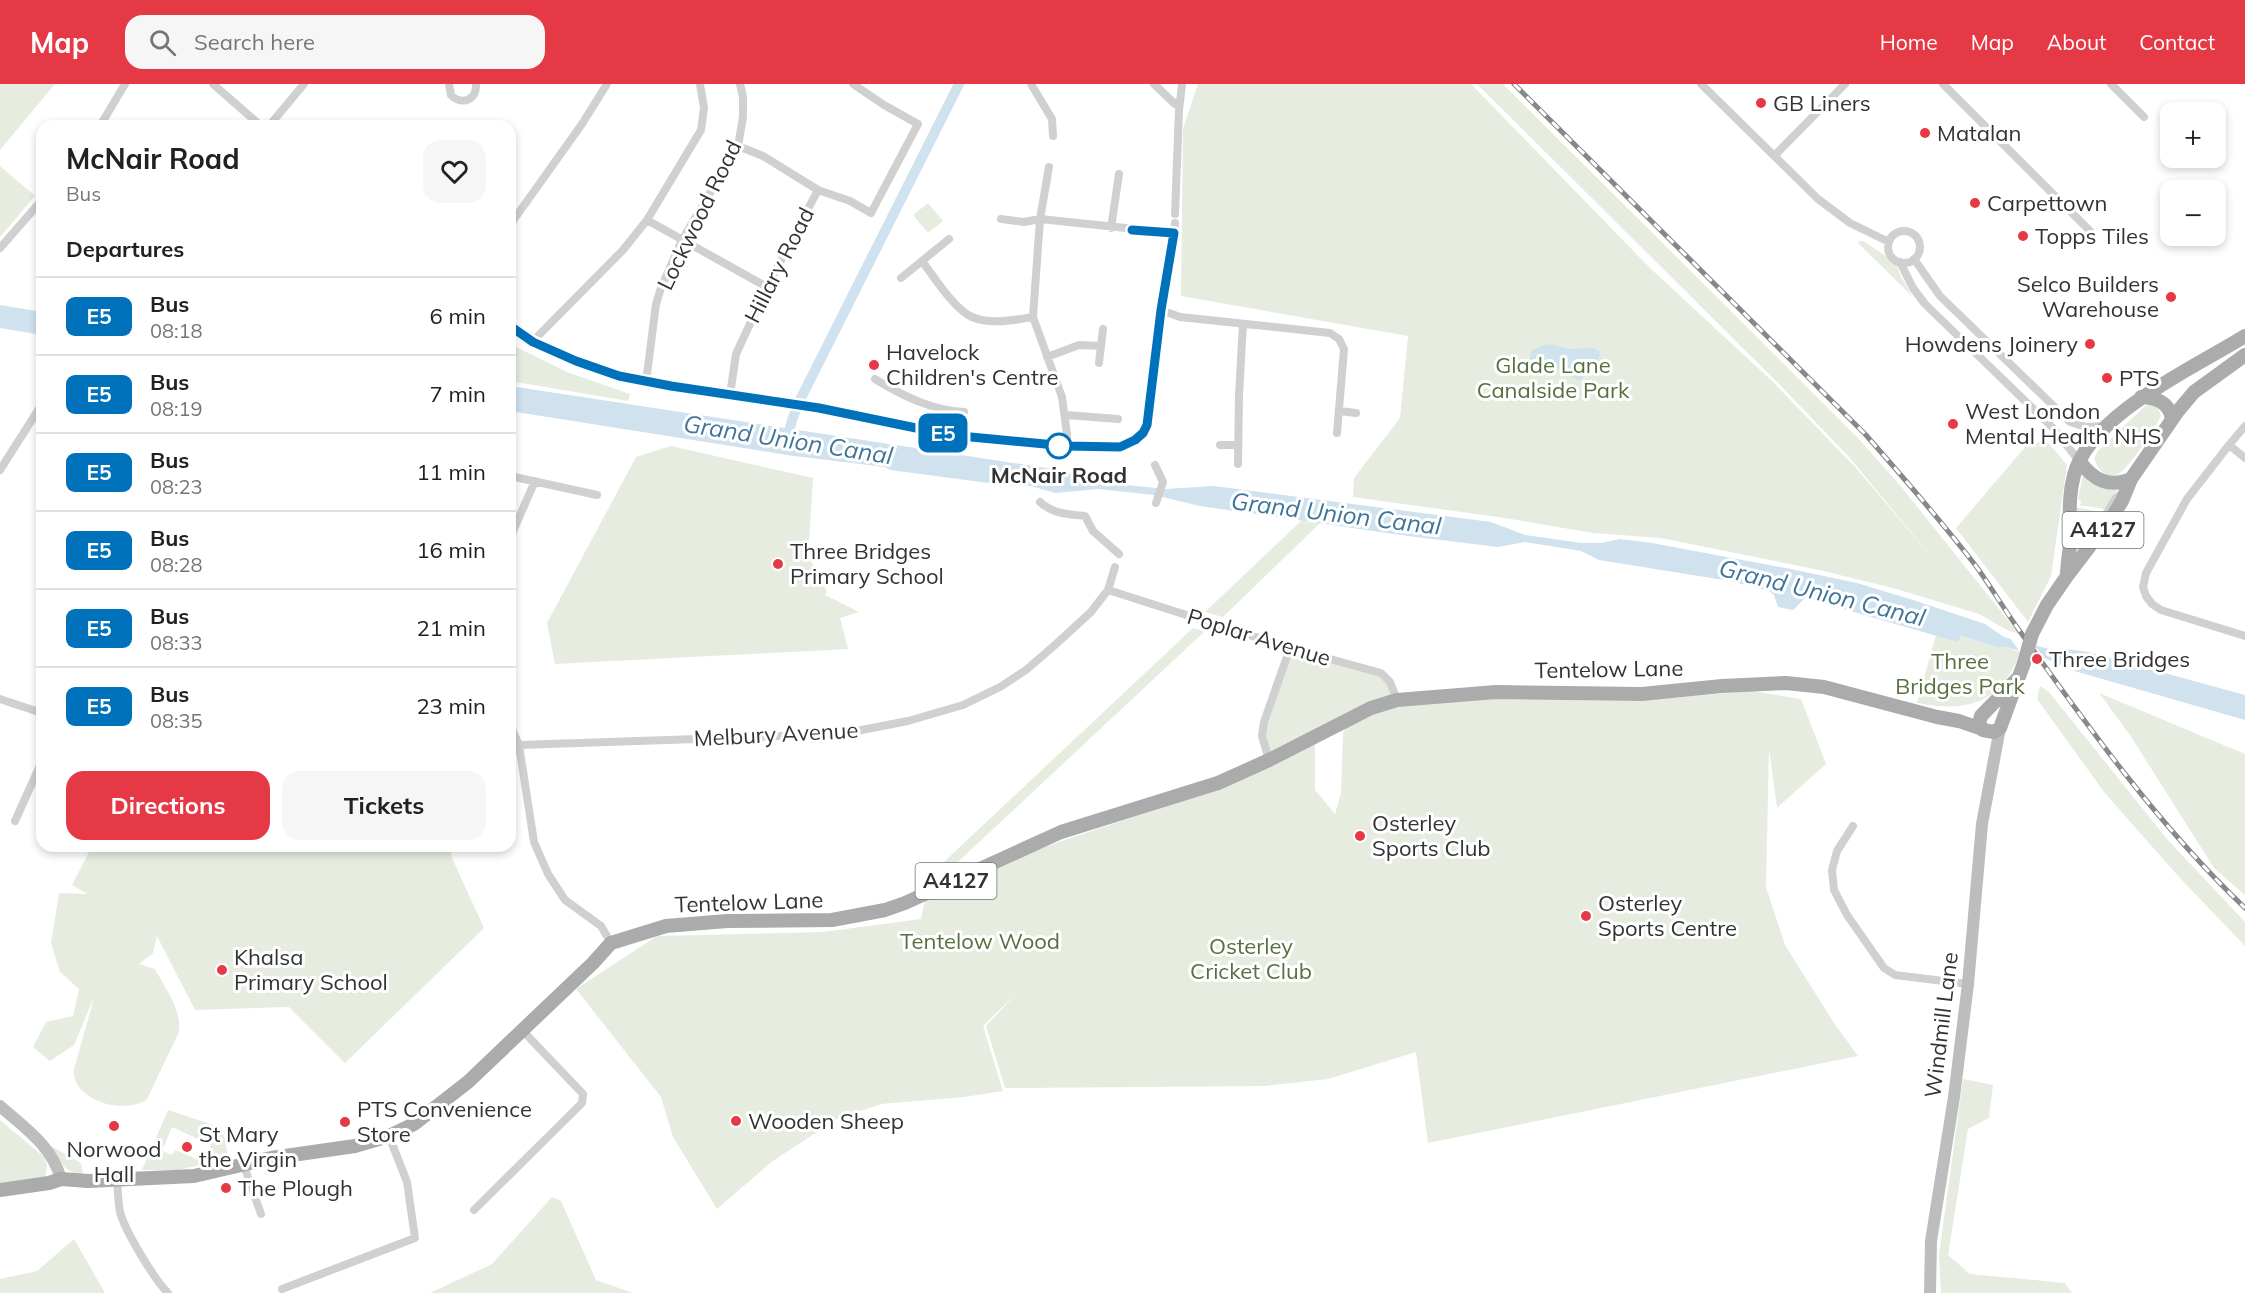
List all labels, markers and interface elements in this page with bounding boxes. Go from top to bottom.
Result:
search box [125,15,545,69]
text: Map [30,25,89,60]
icon: search [146,26,179,59]
text: Search here [194,28,315,56]
text: Home [1880,29,1938,55]
text: Map [1971,29,2014,55]
text: About [2047,29,2106,55]
text: Contact [2139,29,2215,55]
place label: GB Liners [1773,89,1871,117]
marker: GB Liners [1754,96,1768,110]
map controls [2160,102,2226,246]
button: + [2160,102,2226,168]
place label: Matalan [1937,119,2021,147]
marker: Matalan [1918,126,1932,140]
street label: Lockwood Road [651,135,747,295]
button: heart [423,140,486,203]
text: McNair Road [66,141,240,176]
button: − [2160,180,2226,246]
text: Bus [66,181,101,206]
place label: Carpettown [1987,189,2107,217]
marker: Carpettown [1968,196,1982,210]
street label: Hillary Road [738,203,820,327]
place label: Topps Tiles [2035,222,2149,250]
marker: Topps Tiles [2016,229,2030,243]
text: Departures [66,235,184,263]
place label: Selco Builders Warehouse [2017,270,2159,323]
text: Bus [150,290,189,318]
marker: Selco Builders Warehouse [2164,290,2178,304]
text: 6 min [430,302,486,330]
text: E5 [86,303,112,329]
text: 08:18 [150,318,203,343]
place label: Howdens Joinery [1905,330,2078,358]
marker: Howdens Joinery [2083,337,2097,351]
place label: Havelock Children's Centre [886,338,1059,391]
park label: Glade Lane Canalside Park [1477,351,1630,404]
marker: Havelock Children's Centre [867,358,881,372]
place label: PTS [2119,364,2159,392]
text: Bus [150,368,189,396]
marker: PTS [2100,371,2114,385]
text: 7 min [430,380,486,408]
text: E5 [86,381,112,407]
text: 08:19 [150,396,203,421]
place label: West London Mental Health NHS [1965,397,2161,450]
water label: Grand Union Canal [682,408,895,470]
line badge: E5 [916,414,970,452]
marker: West London Mental Health NHS [1946,417,1960,431]
text: E5 [930,420,956,446]
marker: McNair Road [1046,433,1072,459]
text: Bus [150,446,189,474]
text: 11 min [416,458,486,486]
text: E5 [86,459,112,485]
place label: McNair Road [991,461,1127,489]
text: 08:23 [150,474,203,499]
water label: Grand Union Canal [1229,485,1443,541]
road number: A4127 [2062,512,2144,548]
text: Bus [150,524,189,552]
text: 16 min [416,536,486,564]
text: E5 [86,537,112,563]
place label: Three Bridges Primary School [790,537,944,590]
text: 08:28 [150,552,203,577]
water label: Grand Union Canal [1716,552,1929,632]
marker: Three Bridges Primary School [771,557,785,571]
text: Bus [150,602,189,630]
street label: Poplar Avenue [1184,602,1334,672]
text: 21 min [416,614,486,642]
text: E5 [86,615,112,641]
text: 08:33 [150,630,203,655]
place label: Three Bridges [2049,645,2190,673]
park label: Three Bridges Park [1895,647,2025,700]
marker: Three Bridges [2030,652,2044,666]
street label: Tentelow Lane [1534,654,1684,684]
text: Bus [150,680,189,708]
text: 23 min [416,692,486,720]
text: E5 [86,693,112,719]
text: 08:35 [150,708,203,733]
street label: Melbury Avenue [693,716,859,752]
button: Directions [66,771,270,840]
button: Tickets [282,771,486,840]
place label: Osterley Sports Club [1372,809,1491,862]
marker: Osterley Sports Club [1353,829,1367,843]
road number: A4127 [916,863,996,899]
street label: Tentelow Lane [674,885,824,919]
place label: Osterley Sports Centre [1598,889,1737,942]
marker: Osterley Sports Centre [1579,909,1593,923]
park label: Tentelow Wood [900,927,1060,955]
park label: Osterley Cricket Club [1190,932,1312,985]
place label: Khalsa Primary School [234,943,388,996]
street label: Windmill Lane [1918,951,1964,1099]
marker: Khalsa Primary School [215,963,229,977]
place label: PTS Convenience Store [357,1095,532,1148]
place label: Wooden Sheep [748,1107,904,1135]
marker: Wooden Sheep [729,1114,743,1128]
marker: PTS Convenience Store [338,1115,352,1129]
marker: Norwood Hall [107,1119,121,1133]
place label: St Mary the Virgin [199,1120,297,1173]
place label: Norwood Hall [67,1135,161,1188]
marker: St Mary the Virgin [180,1140,194,1154]
place label: The Plough [238,1174,353,1202]
marker: The Plough [219,1181,233,1195]

